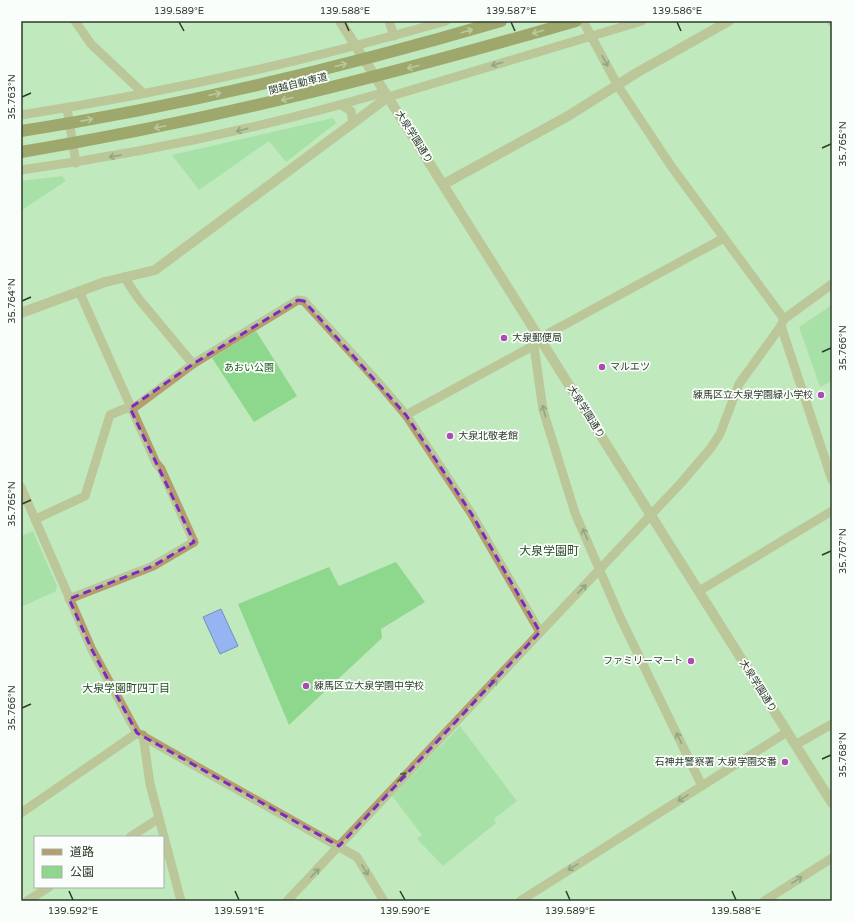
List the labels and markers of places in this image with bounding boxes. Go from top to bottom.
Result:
place label: 大泉郵便局 [512,332,562,344]
marker: 大泉郵便局 [499,333,509,343]
place label: マルエツ [610,361,650,373]
marker: マルエツ [597,362,607,372]
place label: 練馬区立大泉学園緑小学校 [693,389,813,401]
marker: 練馬区立大泉学園緑小学校 [816,390,826,400]
place label: 大泉北敬老館 [458,430,518,442]
marker: 大泉北敬老館 [445,431,455,441]
place label: ファミリーマート [603,655,683,667]
marker: ファミリーマート [686,656,696,666]
place label: 練馬区立大泉学園中学校 [314,680,424,692]
marker: 練馬区立大泉学園中学校 [301,681,311,691]
place label: 石神井警察署 大泉学園交番 [654,756,777,768]
marker: 石神井警察署 大泉学園交番 [780,757,790,767]

